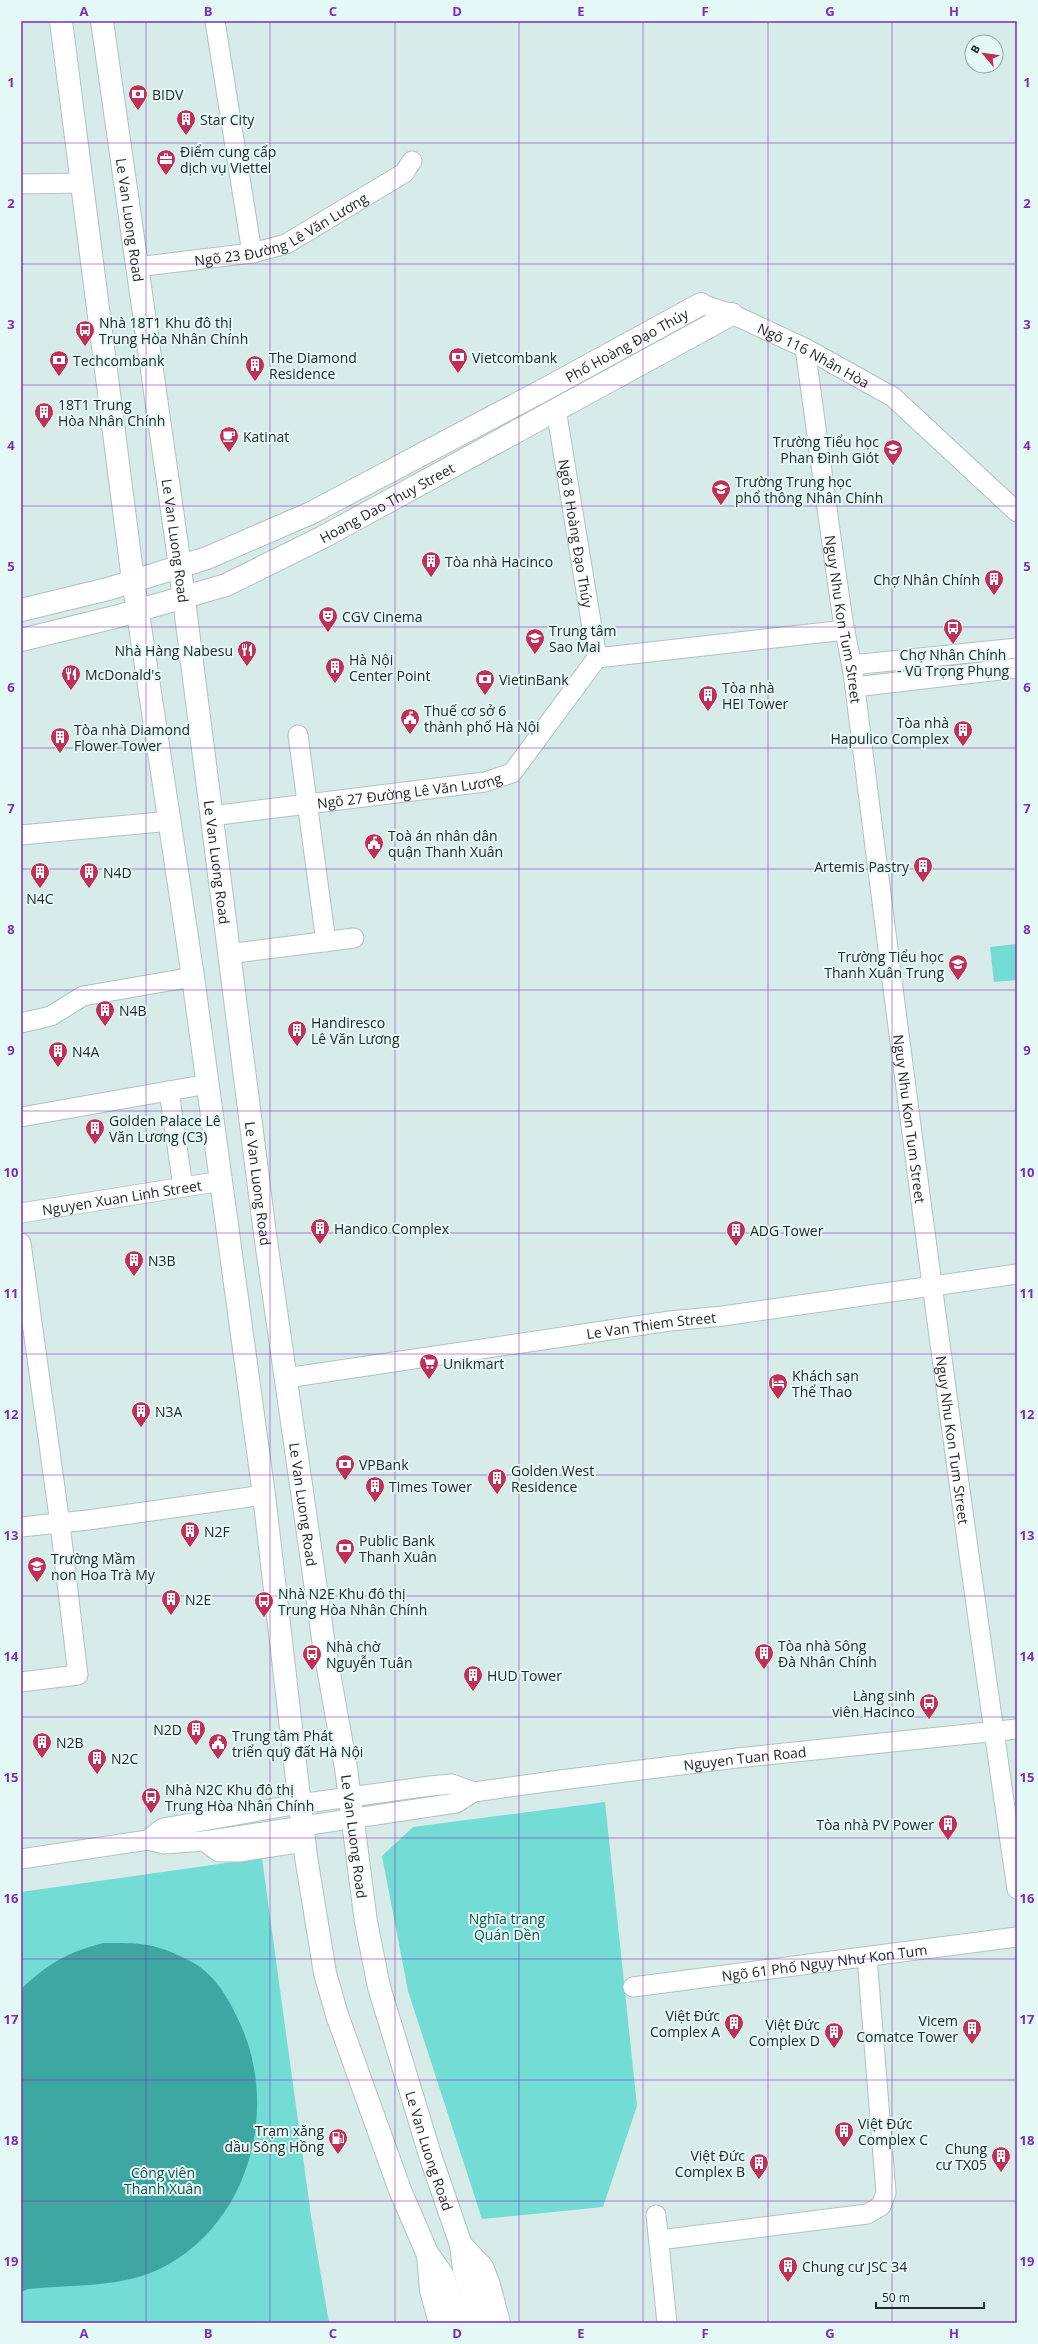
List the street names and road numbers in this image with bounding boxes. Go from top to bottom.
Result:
street label: Le Van Luong Road [112,157,149,283]
street label: Ngõ 23 Đường Lê Văn Lương [193,188,371,269]
street label: Phố Hoàng Đạo Thúy [562,303,692,386]
street label: Ngõ 116 Nhân Hòa [755,318,873,392]
street label: Hoang Dao Thuy Street [316,458,458,547]
street label: Ngõ 8 Hoàng Đạo Thúy [555,458,598,610]
street label: Le Van Luong Road [158,478,194,604]
street label: Nguy Nhu Kon Tum Street [821,534,866,704]
street label: Ngõ 27 Đường Lê Văn Lương [316,767,505,812]
street label: Le Van Luong Road [200,799,235,925]
street label: Nguy Nhu Kon Tum Street [890,1033,931,1204]
street label: Le Van Luong Road [241,1120,276,1247]
street label: Nguyen Xuan Linh Street [41,1175,203,1219]
street label: Le Van Thiem Street [585,1307,717,1343]
street label: Nguy Nhu Kon Tum Street [932,1354,974,1525]
street label: Le Van Luong Road [286,1441,322,1567]
street label: Nguyen Tuan Road [682,1741,807,1774]
street label: Le Van Luong Road [337,1773,372,1899]
street label: Ngõ 61 Phố Ngụy Như Kon Tum [721,1939,928,1985]
street label: Le Van Luong Road [402,2088,458,2213]

